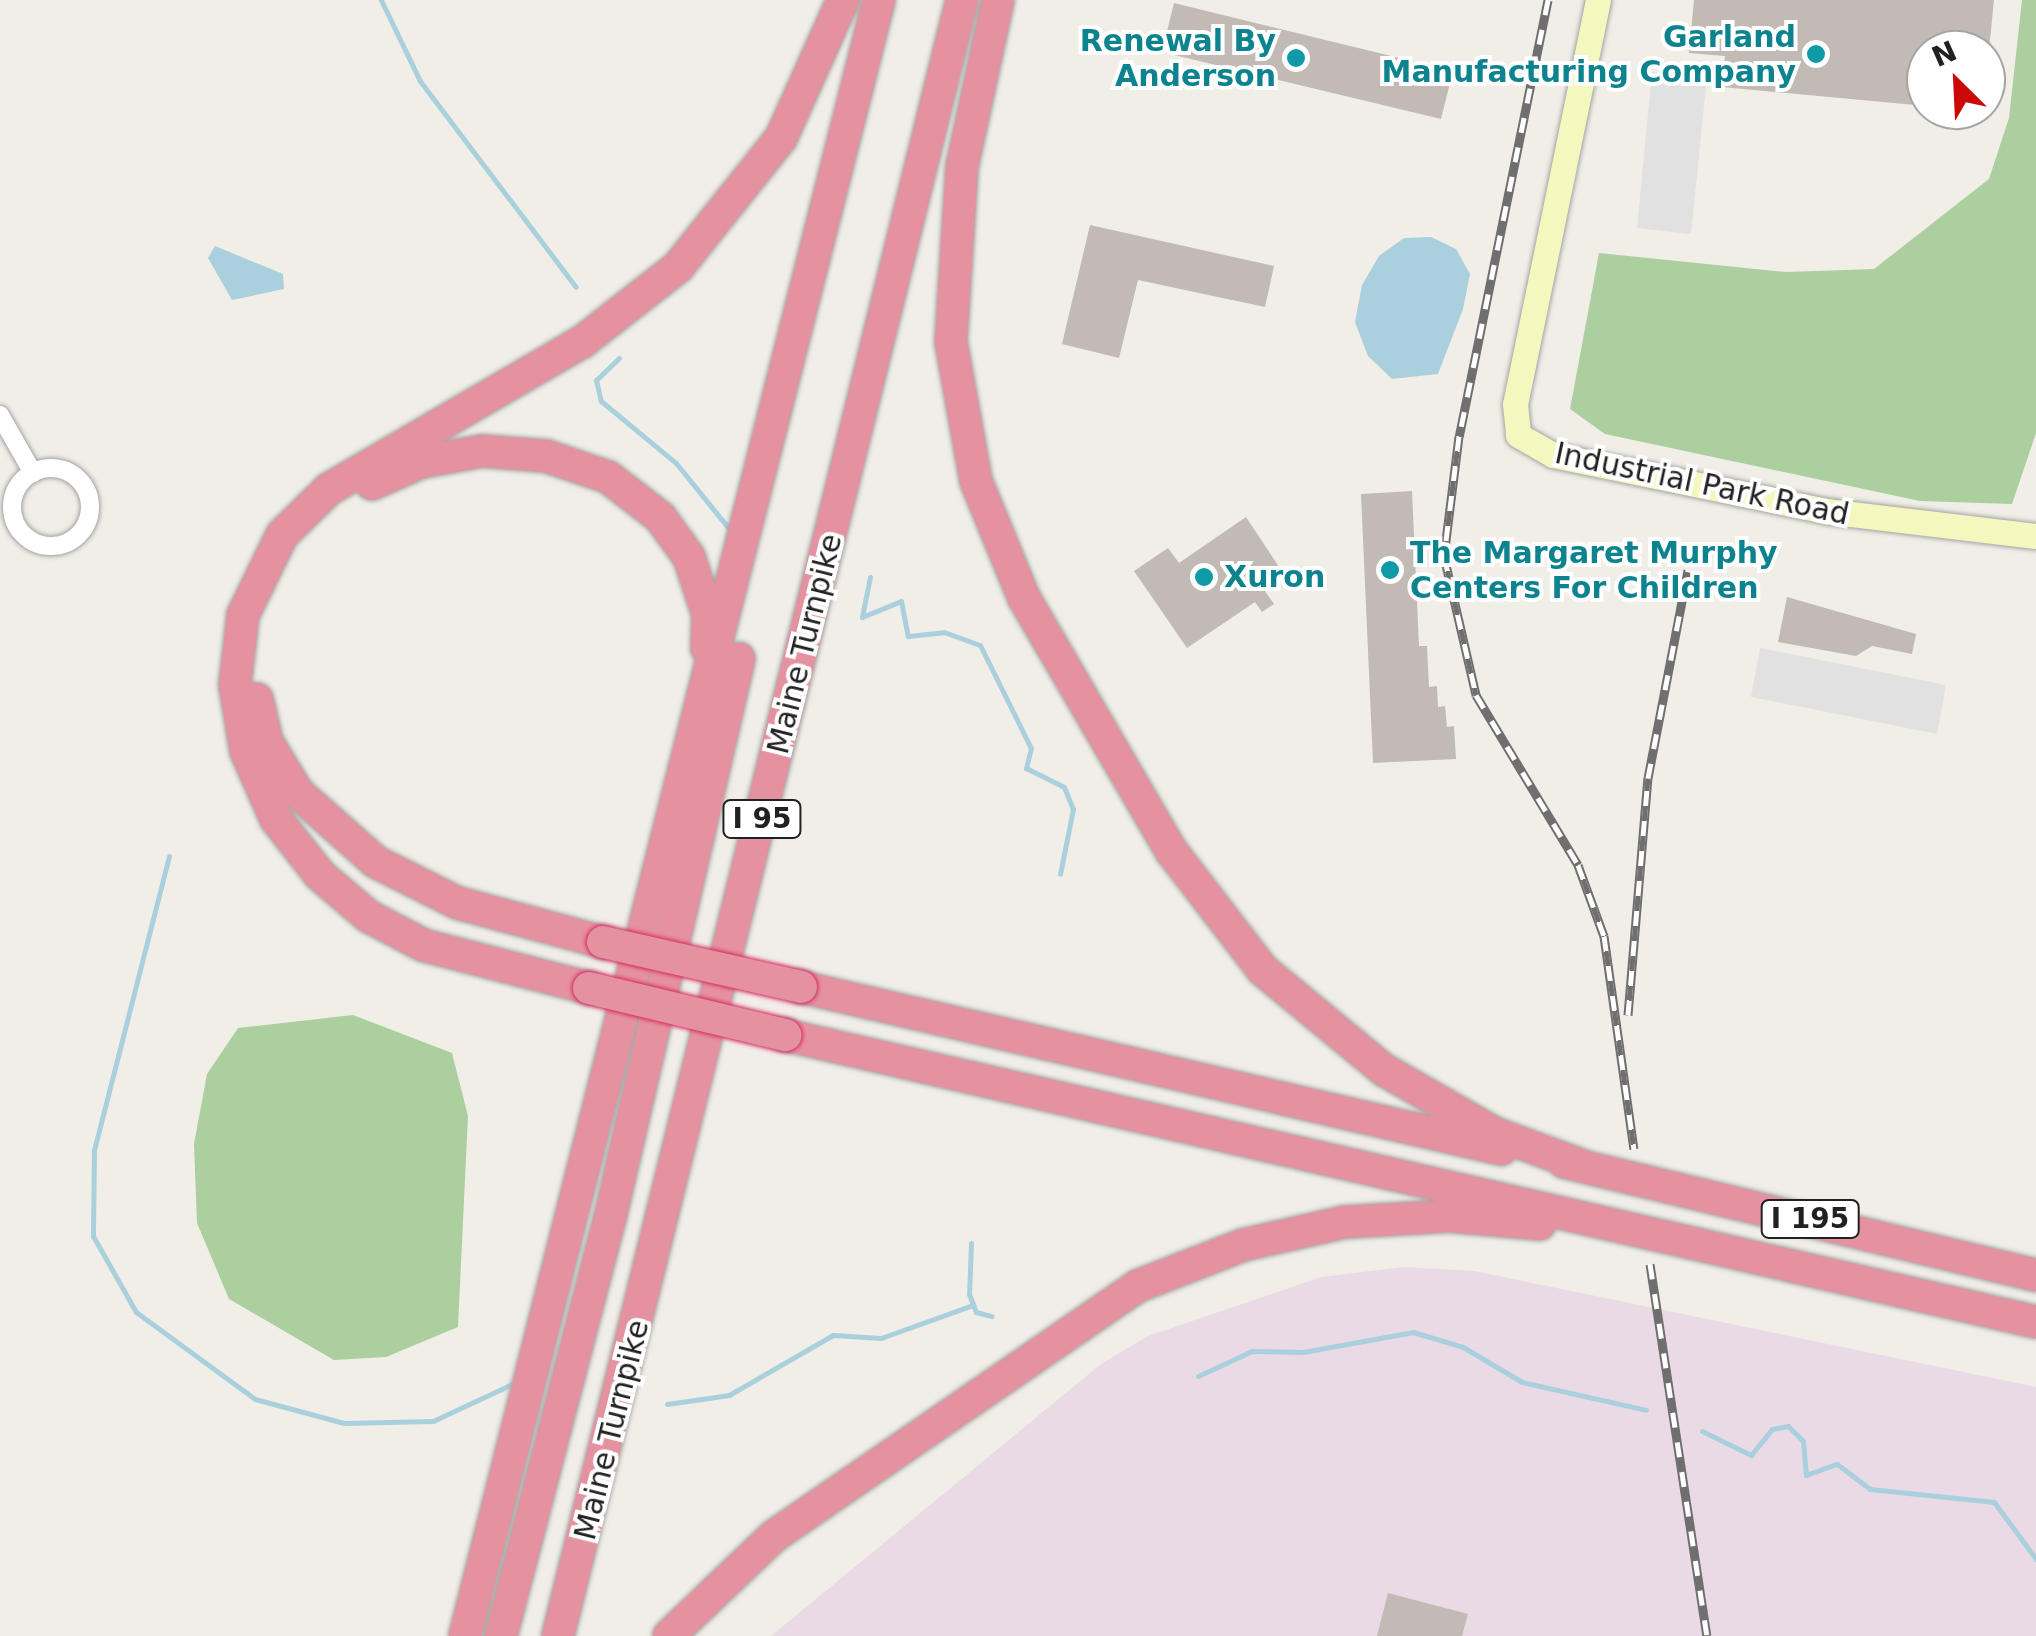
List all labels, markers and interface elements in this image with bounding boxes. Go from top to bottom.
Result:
place label: Garland Manufacturing Company [1382,19,1796,90]
place label: Renewal By Anderson [1080,23,1276,94]
north arrow [1906,30,2006,130]
text: N [1927,34,1962,74]
marker: Garland Manufacturing Company [1805,43,1827,65]
marker: Renewal By Anderson [1285,47,1307,69]
street label: Industrial Park Road [1552,435,1852,533]
street label: Maine Turnpike [760,530,850,758]
place label: The Margaret Murphy Centers For Children [1410,535,1778,606]
place label: Xuron [1224,559,1325,595]
marker: The Margaret Murphy Centers For Children [1379,559,1401,581]
marker: Xuron [1193,566,1215,588]
road number: I 95 [722,796,802,842]
road number: I 195 [1760,1196,1860,1242]
street label: Maine Turnpike [567,1316,657,1544]

